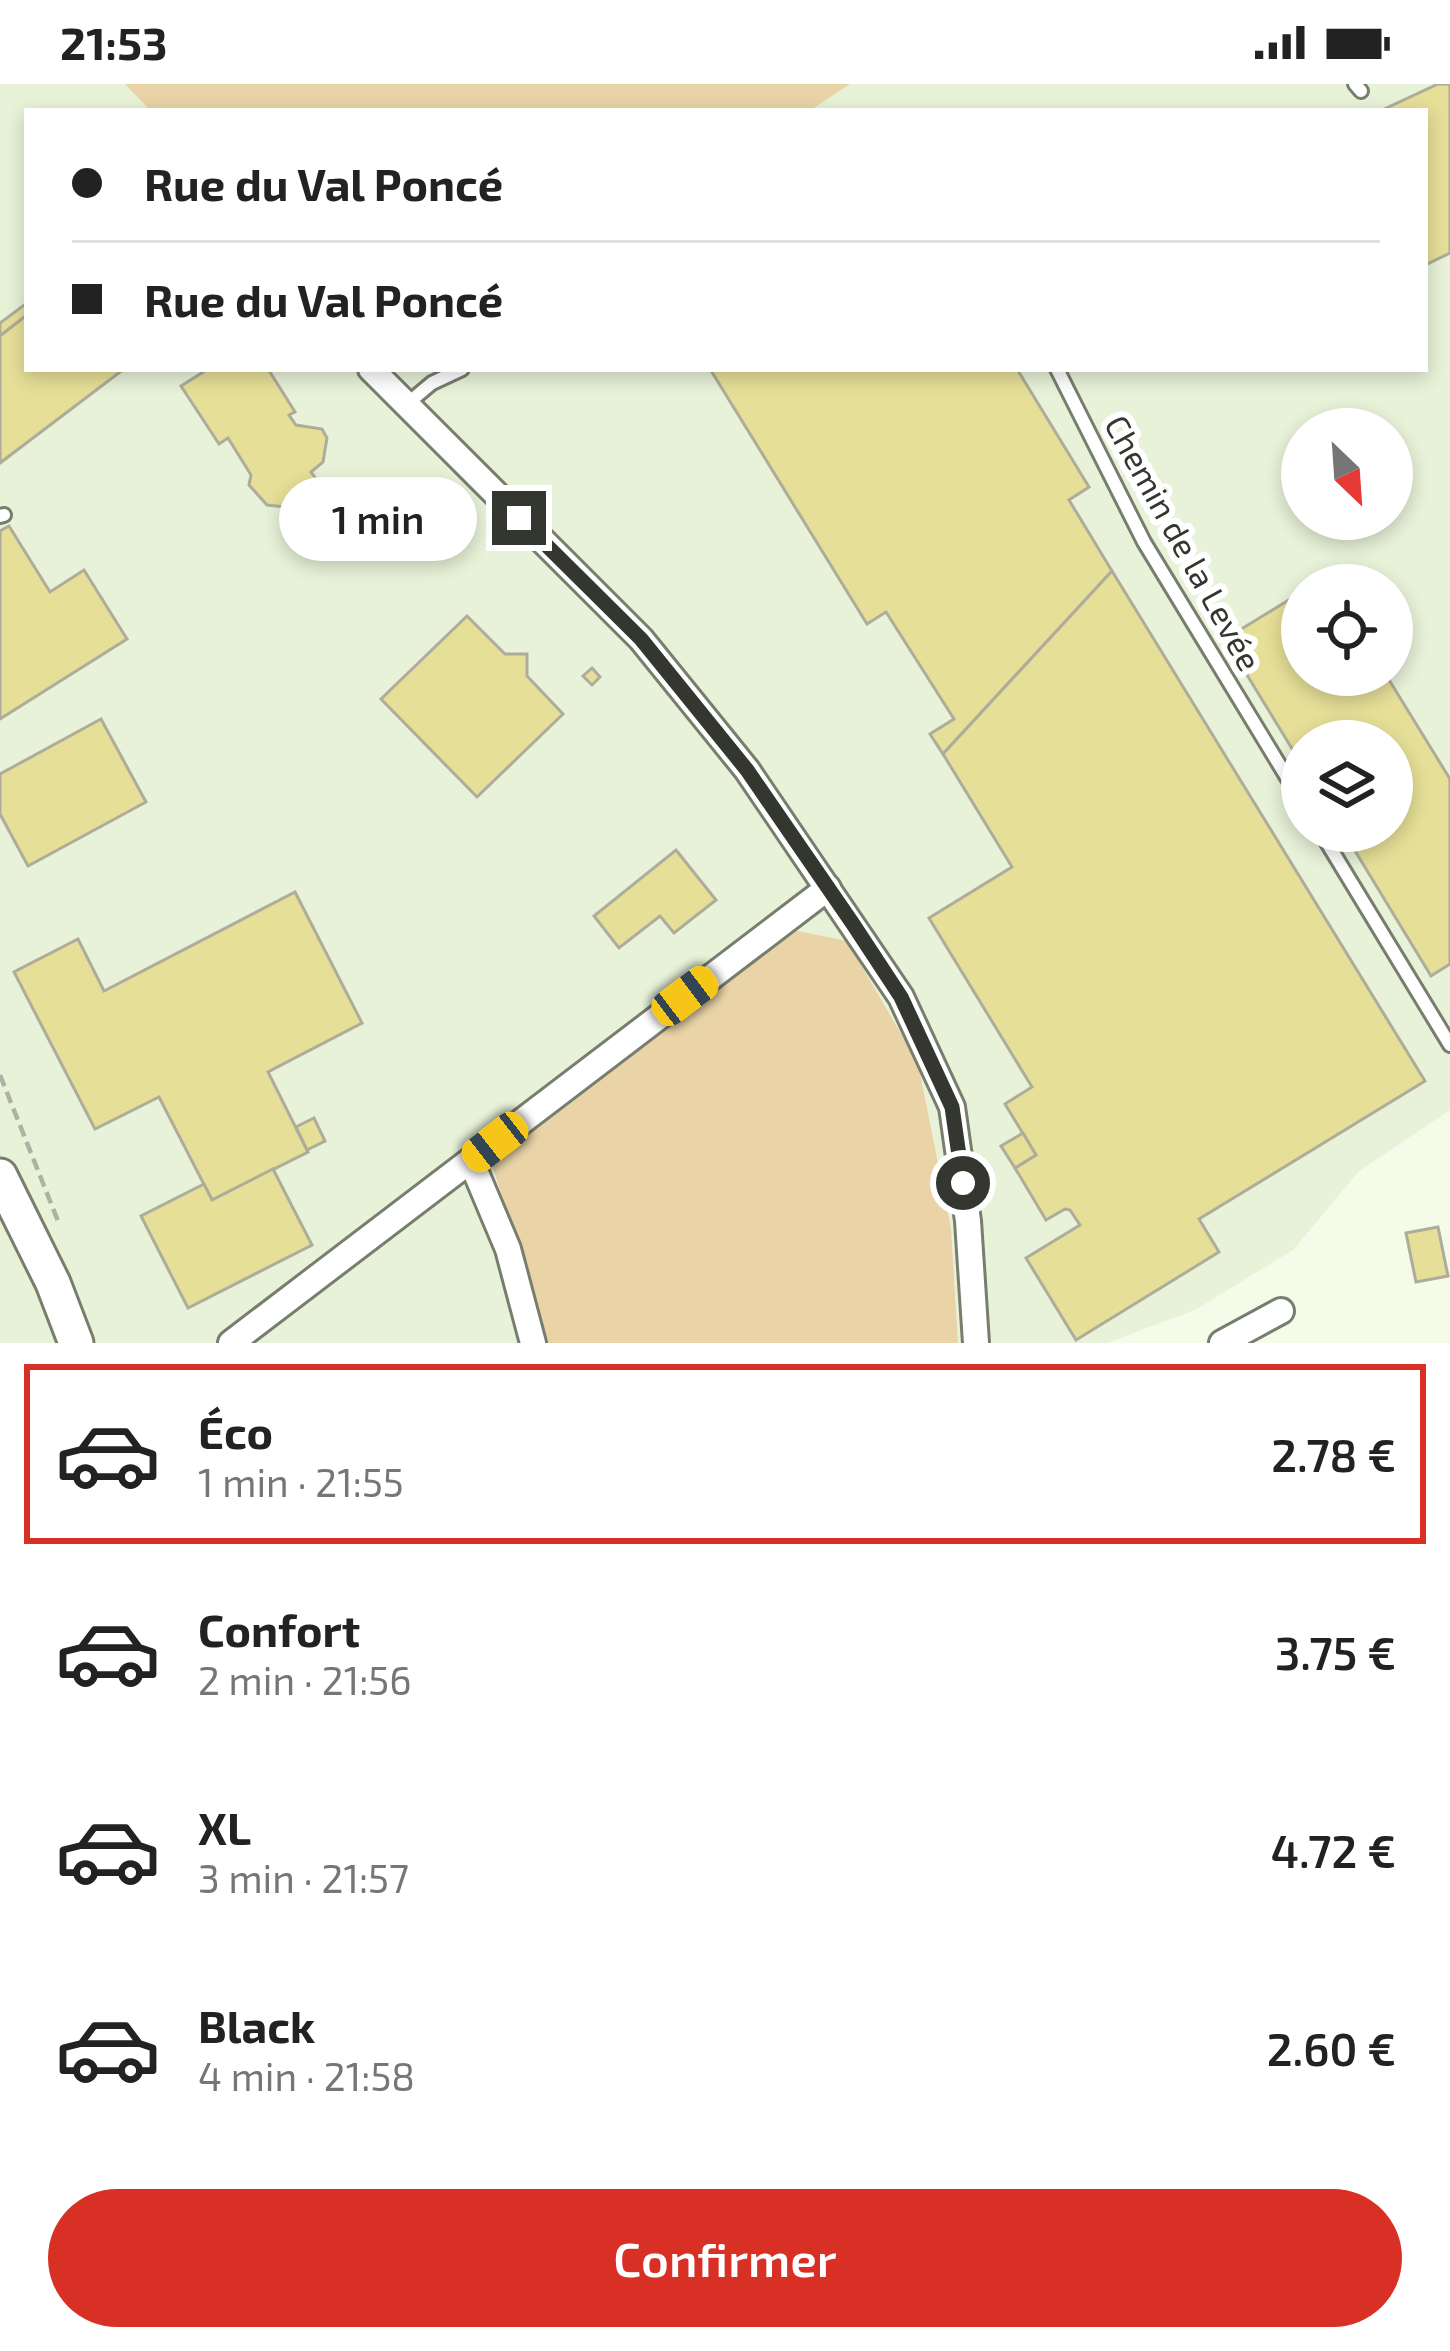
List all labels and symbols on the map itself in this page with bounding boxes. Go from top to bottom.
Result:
street label: Chemin de la Levée [1097,408,1271,677]
north arrow [1281,408,1413,540]
callout: 1 min [279,476,477,560]
route end [492,491,546,545]
car [645,960,725,1032]
car [456,1106,534,1178]
route start [936,1156,990,1210]

